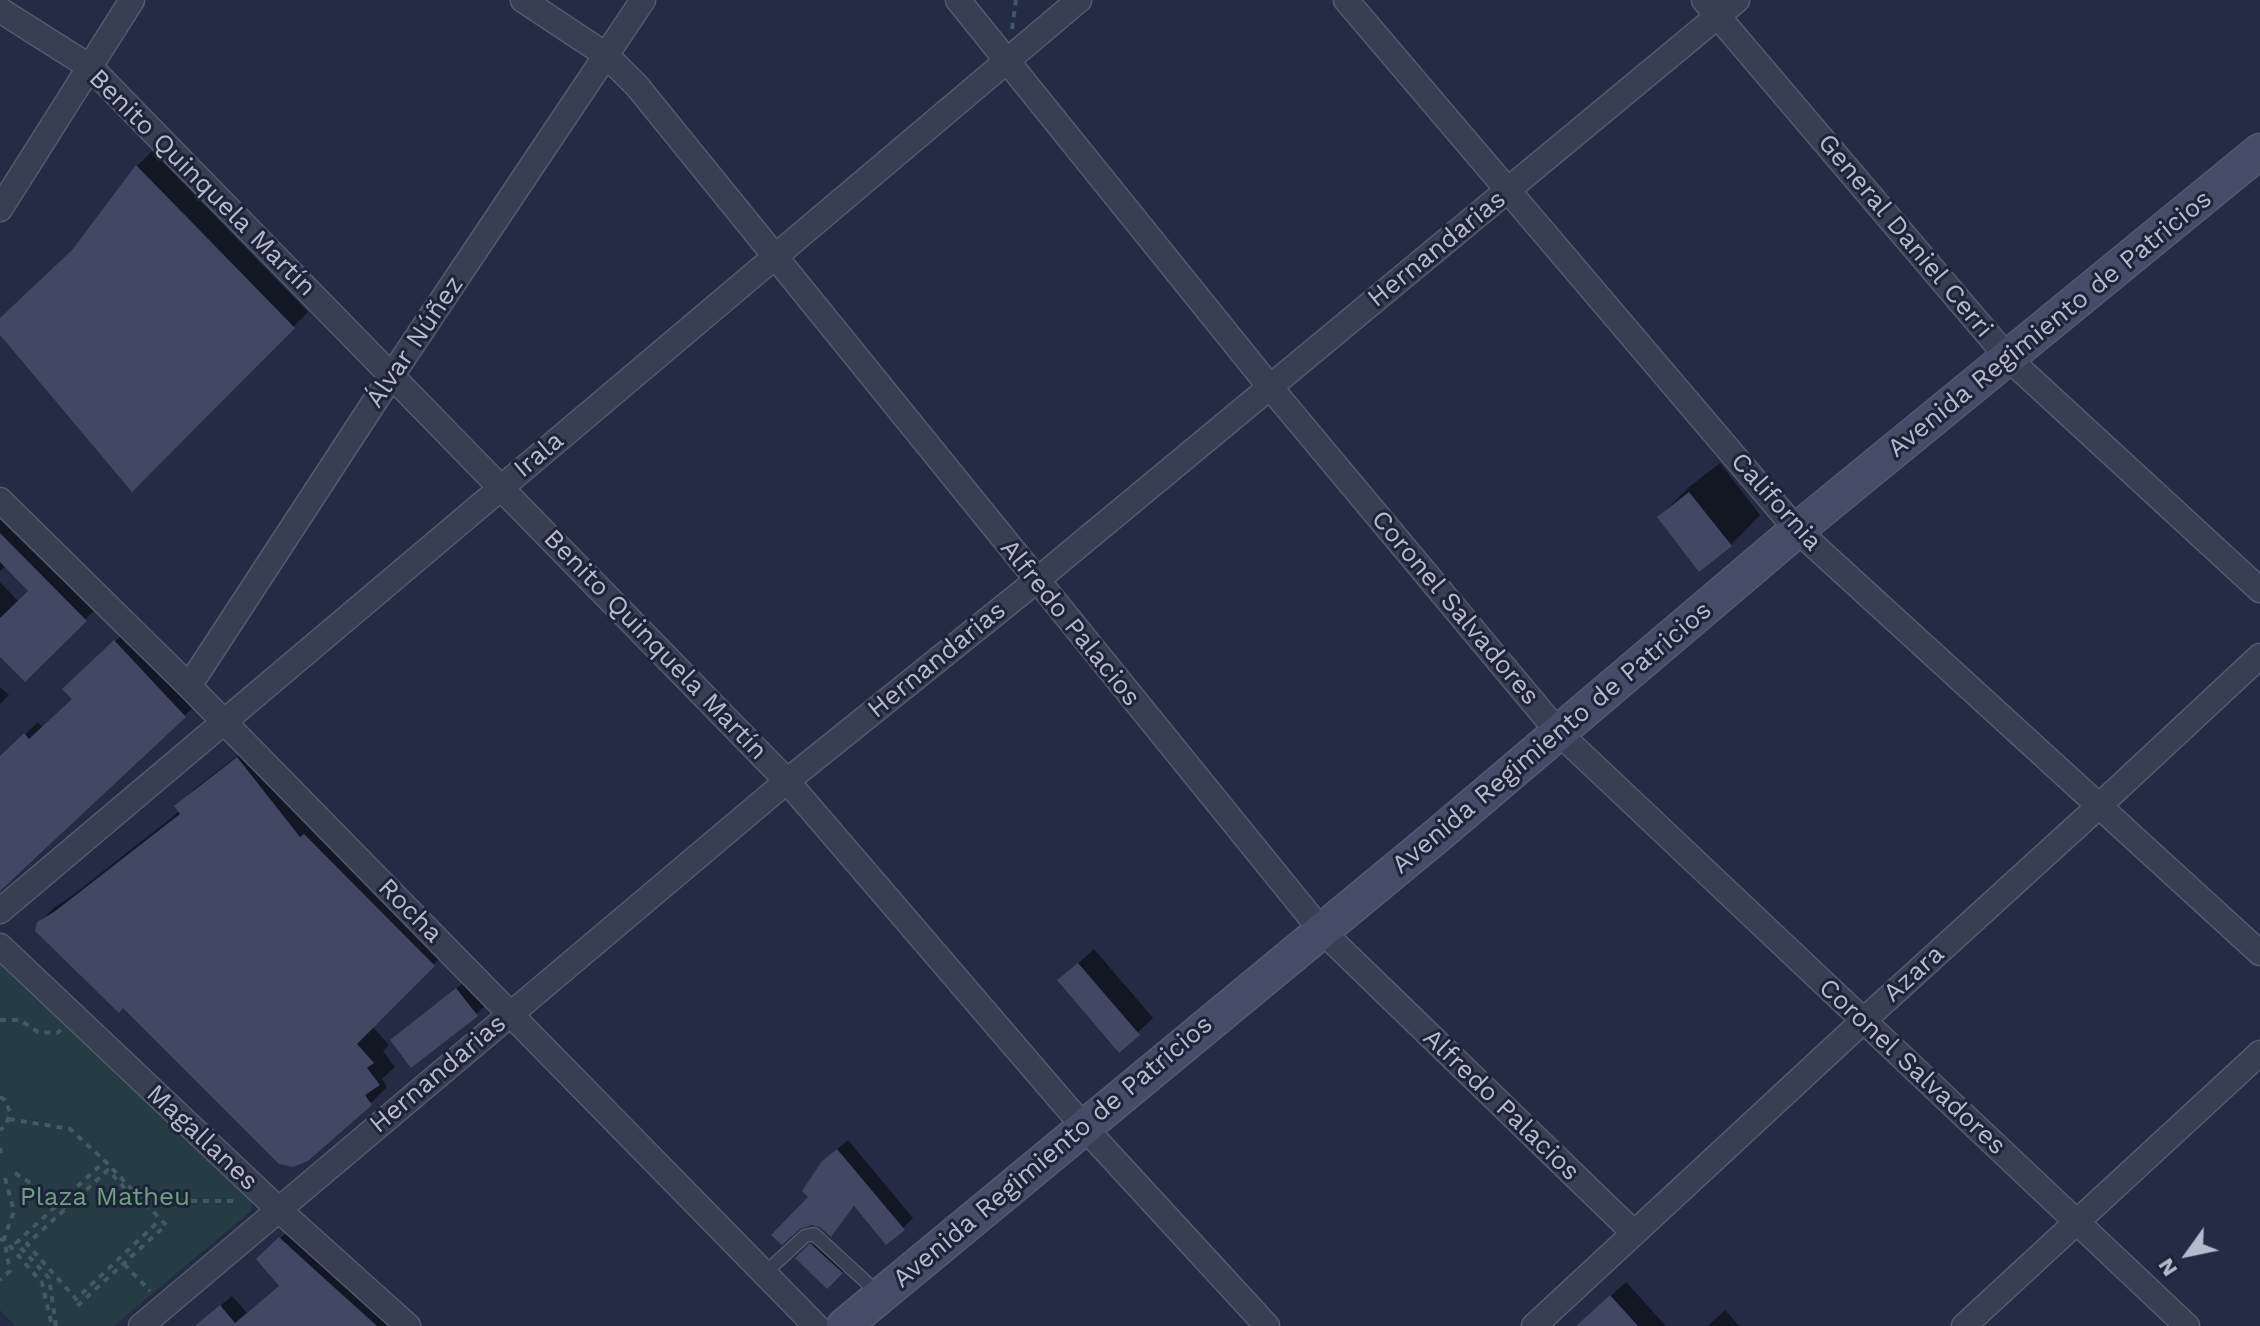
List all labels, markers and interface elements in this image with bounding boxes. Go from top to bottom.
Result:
street label: Benito Quinquela Martín [82,63,322,303]
street label: General Daniel Cerri [1811,128,1999,344]
street label: Hernandarias [1362,184,1512,314]
street label: Avenida Regimiento de Patricios [1882,184,2218,464]
street label: Álvar Núñez [360,270,470,414]
street label: Irala [508,425,570,485]
street label: California [1724,447,1828,557]
street label: Coronel Salvadores [1365,504,1545,712]
street label: Benito Quinquela Martín [537,523,773,767]
street label: Alfredo Palacios [993,533,1147,713]
street label: Hernandarias [862,595,1012,725]
street label: Avenida Regimiento de Patricios [1386,595,1718,881]
street label: Rocha [371,872,449,950]
street label: Azara [1877,939,1951,1009]
street label: Coronel Salvadores [1812,972,2012,1162]
street label: Hernandarias [363,1008,513,1140]
street label: Avenida Regimiento de Patricios [887,1009,1219,1295]
street label: Alfredo Palacios [1416,1022,1586,1188]
street label: Magallanes [140,1079,264,1197]
park label: Plaza Matheu [20,1181,190,1213]
north arrow [2148,1214,2228,1294]
text: N [2153,1254,2182,1281]

